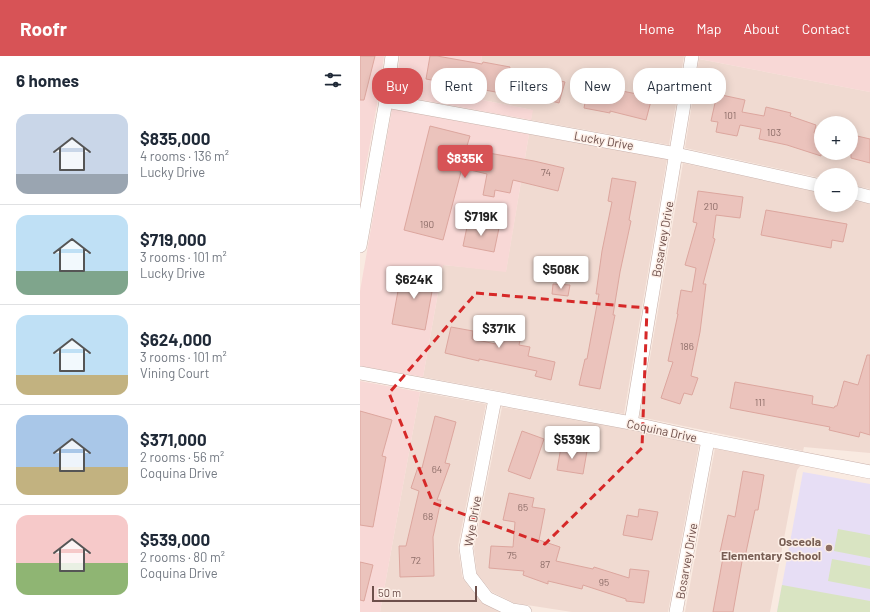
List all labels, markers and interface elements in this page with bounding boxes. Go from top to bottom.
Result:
text: Roofr [20,17,67,40]
text: Home [639,20,675,37]
text: Map [697,20,721,37]
text: About [743,20,780,37]
text: Contact [802,20,850,37]
chip: Buy [372,68,423,104]
chip: Rent [431,68,487,104]
chip: Filters [495,68,562,104]
chip: New [570,68,625,104]
chip: Apartment [633,68,726,104]
icon: filters [322,69,344,91]
text: 6 homes [16,70,79,90]
house number: 101 [724,109,736,121]
map controls [814,116,858,212]
button: + [814,116,858,160]
house number: 103 [767,126,781,138]
text: $835,000 [140,128,210,148]
street label: Lucky Drive [573,128,635,152]
icon: home [48,130,96,178]
pin: $835K [437,145,493,179]
text: 4 rooms · 136 m² [140,148,229,164]
text: $835K [447,150,483,166]
text: Lucky Drive [140,164,205,180]
house number: 74 [541,166,551,178]
button: − [814,168,858,212]
street label: Bosarvey Drive [648,200,676,278]
house number: 210 [704,200,718,212]
pin: $719K [453,203,509,237]
text: $719K [464,208,498,224]
house number: 190 [420,218,434,230]
text: $719,000 [140,229,206,249]
icon: home [48,231,96,279]
text: 3 rooms · 101 m² [140,249,227,265]
pin: $508K [533,256,589,290]
text: $508K [542,261,580,277]
text: Lucky Drive [140,265,205,281]
pin: $624K [386,266,442,300]
text: $624K [395,271,433,287]
pin: $371K [471,315,527,349]
text: $371K [482,320,516,336]
text: $624,000 [140,329,212,349]
icon: home [48,331,96,379]
house number: 186 [680,340,694,352]
text: 3 rooms · 101 m² [140,349,227,365]
text: Vining Court [140,365,209,381]
house number: 111 [755,396,765,408]
street label: Coquina Drive [625,416,699,444]
pin: $539K [544,426,600,460]
text: $371,000 [140,429,207,449]
icon: home [48,431,96,479]
text: $539K [554,431,590,447]
text: 2 rooms · 56 m² [140,449,224,465]
house number: 64 [432,463,442,475]
text: Coquina Drive [140,465,218,481]
street label: Wye Drive [461,495,483,547]
house number: 65 [518,501,528,513]
house number: 68 [423,510,433,522]
street label: Bosarvey Drive [672,522,700,600]
text: $539,000 [140,529,210,549]
icon: home [48,531,96,579]
place label: Osceola Elementary School [721,534,821,562]
marker: Osceola Elementary School [824,543,834,553]
text: 2 rooms · 80 m² [140,549,225,565]
house number: 75 [507,549,517,561]
house number: 72 [411,554,421,566]
house number: 87 [540,558,550,570]
text: Coquina Drive [140,565,218,581]
house number: 95 [599,576,609,588]
scale bar [372,584,477,603]
text: 50 m [378,586,401,599]

